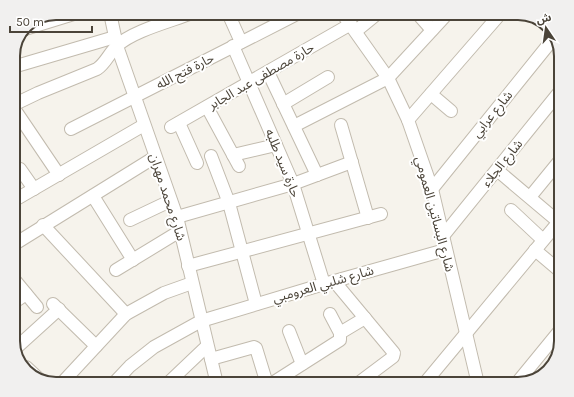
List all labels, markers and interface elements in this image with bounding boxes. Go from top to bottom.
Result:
scale bar [10,8,92,34]
north arrow [526,8,566,48]
text: ش [535,11,553,27]
text: 50 m [16,15,44,29]
street label: حارة مصطفى عبد الجابر [205,39,317,114]
street label: حارة فتح الله [154,50,218,95]
street label: شارع عرابي [469,88,518,142]
street label: حارة سيد طلبه [262,127,304,200]
street label: شارع الجلاء [478,136,528,191]
street label: شارع محمد مهران [144,151,189,244]
street label: شارع البساتين العمومي [409,155,458,274]
street label: شارع شلبي العرومبي [271,262,376,309]

